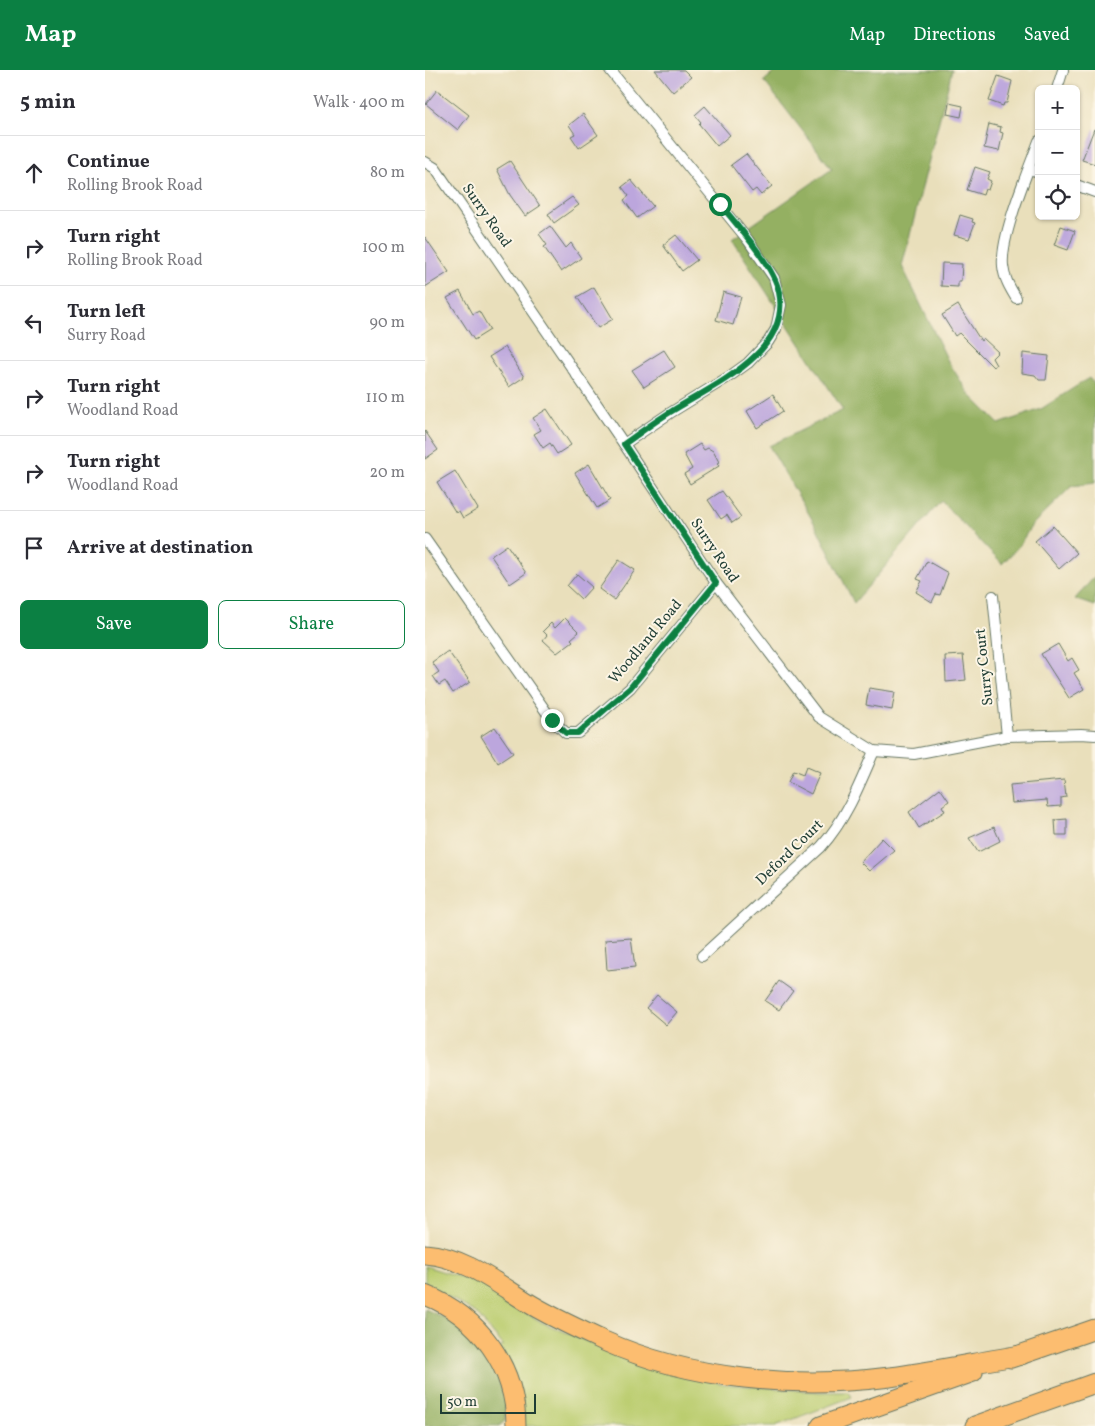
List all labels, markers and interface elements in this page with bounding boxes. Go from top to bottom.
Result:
text: Map [25,18,76,52]
text: Map [849,23,885,48]
text: Directions [913,23,996,48]
text: Saved [1024,23,1070,48]
map controls [1035,85,1080,220]
button: + [1035,85,1080,130]
text: 5 min [20,88,76,117]
text: Walk · 400 m [313,92,405,114]
button: − [1035,130,1080,175]
text: Continue [67,149,150,175]
icon: ahead [20,159,48,187]
text: 80 m [370,162,405,184]
text: Rolling Brook Road [67,175,203,197]
button: locate [1035,175,1080,220]
street label: Surry Road [456,180,516,252]
route start [709,193,732,216]
text: Turn right [67,224,160,250]
icon: right [20,234,48,262]
text: 100 m [362,237,405,259]
text: Rolling Brook Road [67,250,203,272]
text: Turn left [67,299,146,325]
icon: left [20,309,48,337]
text: 90 m [369,312,405,334]
text: Surry Road [67,325,146,347]
text: Turn right [67,374,160,400]
icon: right [20,384,48,412]
text: 110 m [366,387,405,409]
text: Woodland Road [67,400,178,422]
text: Turn right [67,449,160,475]
icon: right [20,459,48,487]
text: 20 m [370,462,405,484]
text: Woodland Road [67,475,178,497]
street label: Surry Road [685,515,743,587]
icon: arrive [20,534,48,562]
text: Arrive at destination [67,535,253,561]
street label: Woodland Road [604,595,688,689]
button: Save [20,600,208,649]
button: Share [218,600,405,649]
street label: Surry Court [970,627,1000,707]
route end [541,709,564,732]
street label: Deford Court [752,815,828,891]
scale bar [440,1391,536,1414]
text: 50 m [447,1393,477,1412]

